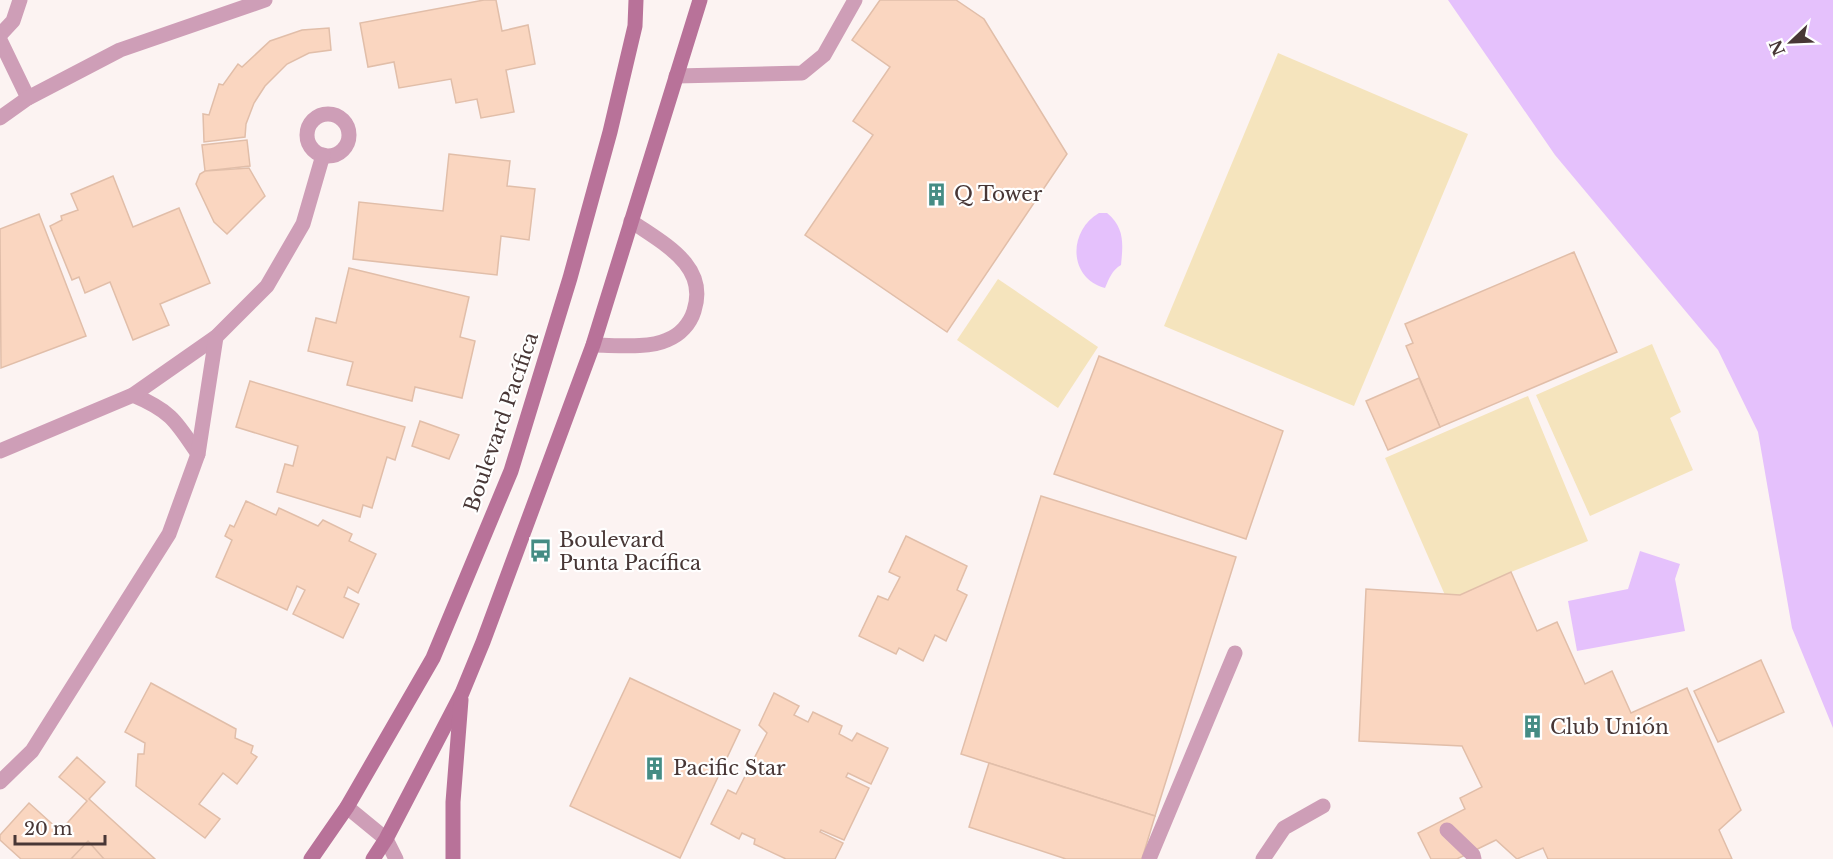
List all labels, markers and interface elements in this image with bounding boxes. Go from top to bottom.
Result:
north arrow [1761,12,1821,72]
text: N [1765,37,1789,59]
building icon: Q Tower [923,181,949,207]
place label: Q Tower [954,182,1043,206]
street label: Boulevard Pacífica [459,328,543,515]
place label: Boulevard Punta Pacífica [559,528,702,575]
bus stop icon: Boulevard Punta Pacífica [528,538,554,564]
building icon: Club Unión [1519,714,1545,740]
place label: Club Unión [1550,715,1669,739]
building icon: Pacific Star [642,755,668,781]
place label: Pacific Star [673,756,786,780]
scale bar [15,808,105,846]
text: 20 m [24,818,72,840]

